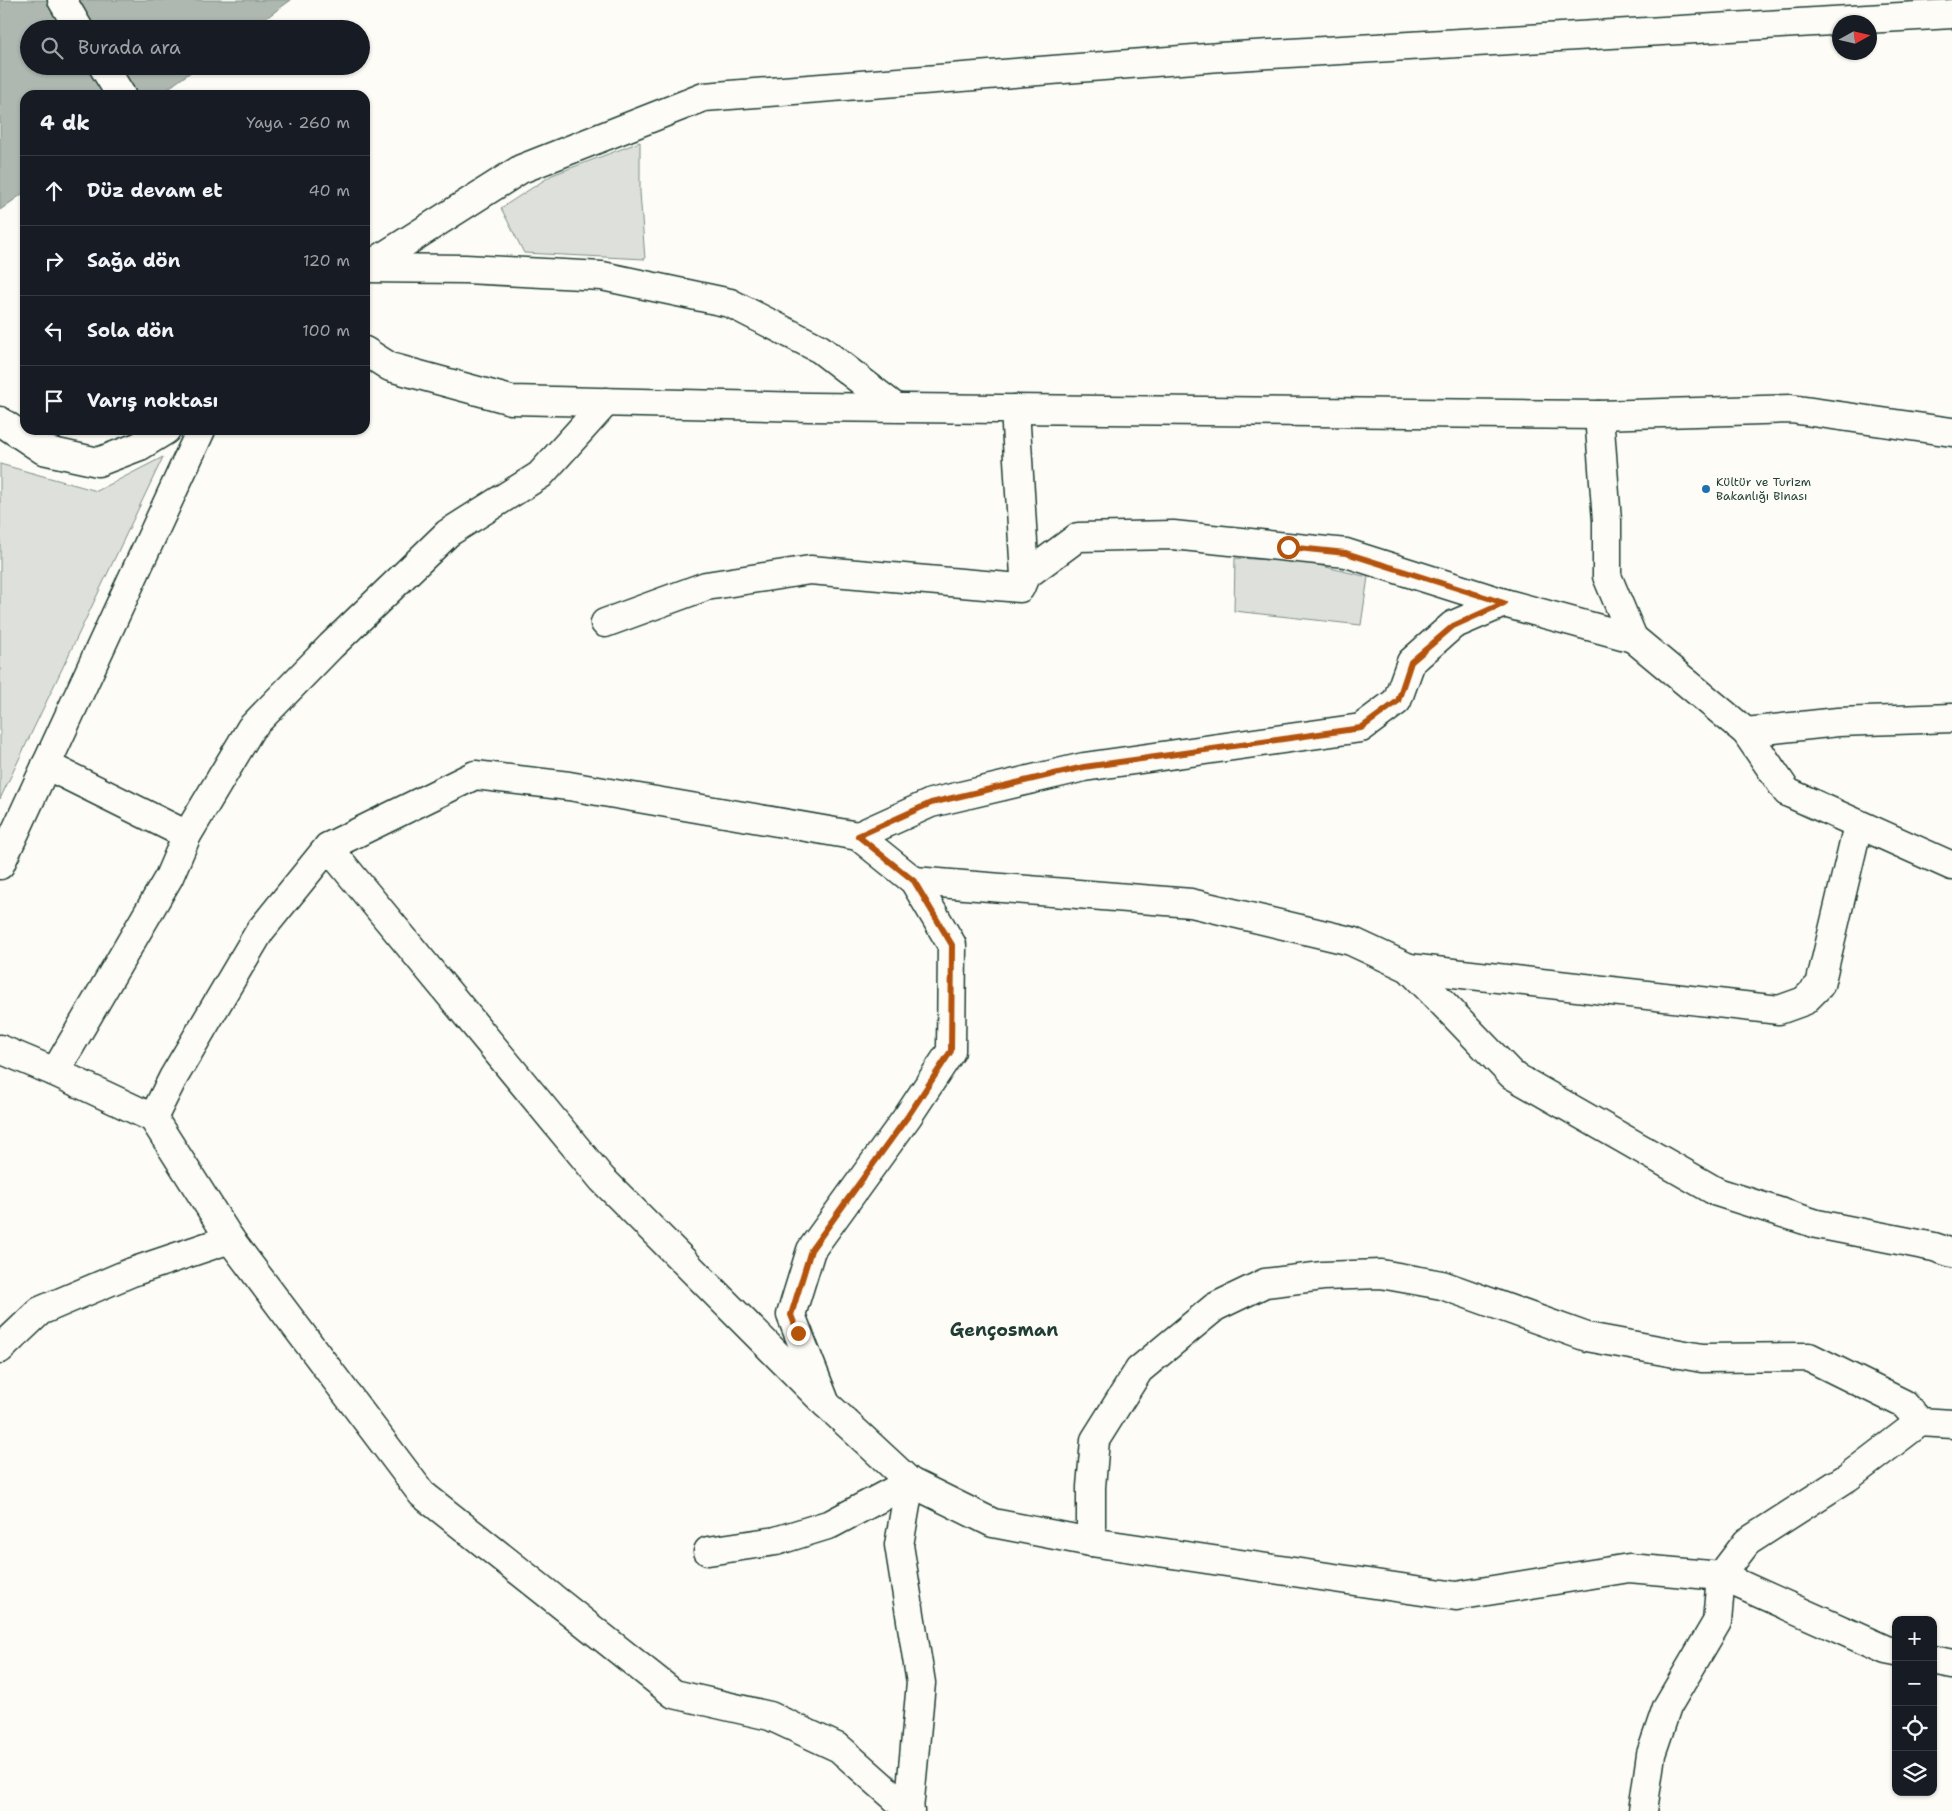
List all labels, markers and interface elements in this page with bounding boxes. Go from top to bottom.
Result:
north arrow [1832,15,1877,60]
search box [20,20,370,75]
icon: search [38,34,66,62]
text: Burada ara [78,35,181,60]
text: 4 dk [40,109,90,137]
text: Yaya · 260 m [246,112,350,133]
icon: ahead [40,177,68,205]
text: Düz devam et [87,178,223,203]
text: 40 m [308,180,350,201]
icon: right [40,247,68,275]
text: Sağa dön [87,248,180,273]
text: 120 m [303,250,350,271]
icon: left [40,317,68,345]
text: Sola dön [87,318,174,343]
text: 100 m [302,320,350,341]
icon: arrive [40,387,68,415]
text: Varış noktası [87,388,218,413]
place label: Kültür ve Turizm Bakanlığı Binası [1716,474,1811,504]
marker: Kültür ve Turizm Bakanlığı Binası [1700,483,1712,495]
route start [1277,536,1300,559]
district label: Gençosman [950,1318,1058,1342]
route end [787,1322,810,1345]
map controls [1892,1616,1937,1796]
button: + [1892,1616,1937,1661]
button: − [1892,1661,1937,1706]
button: locate [1892,1706,1937,1751]
button: layers [1892,1751,1937,1796]

